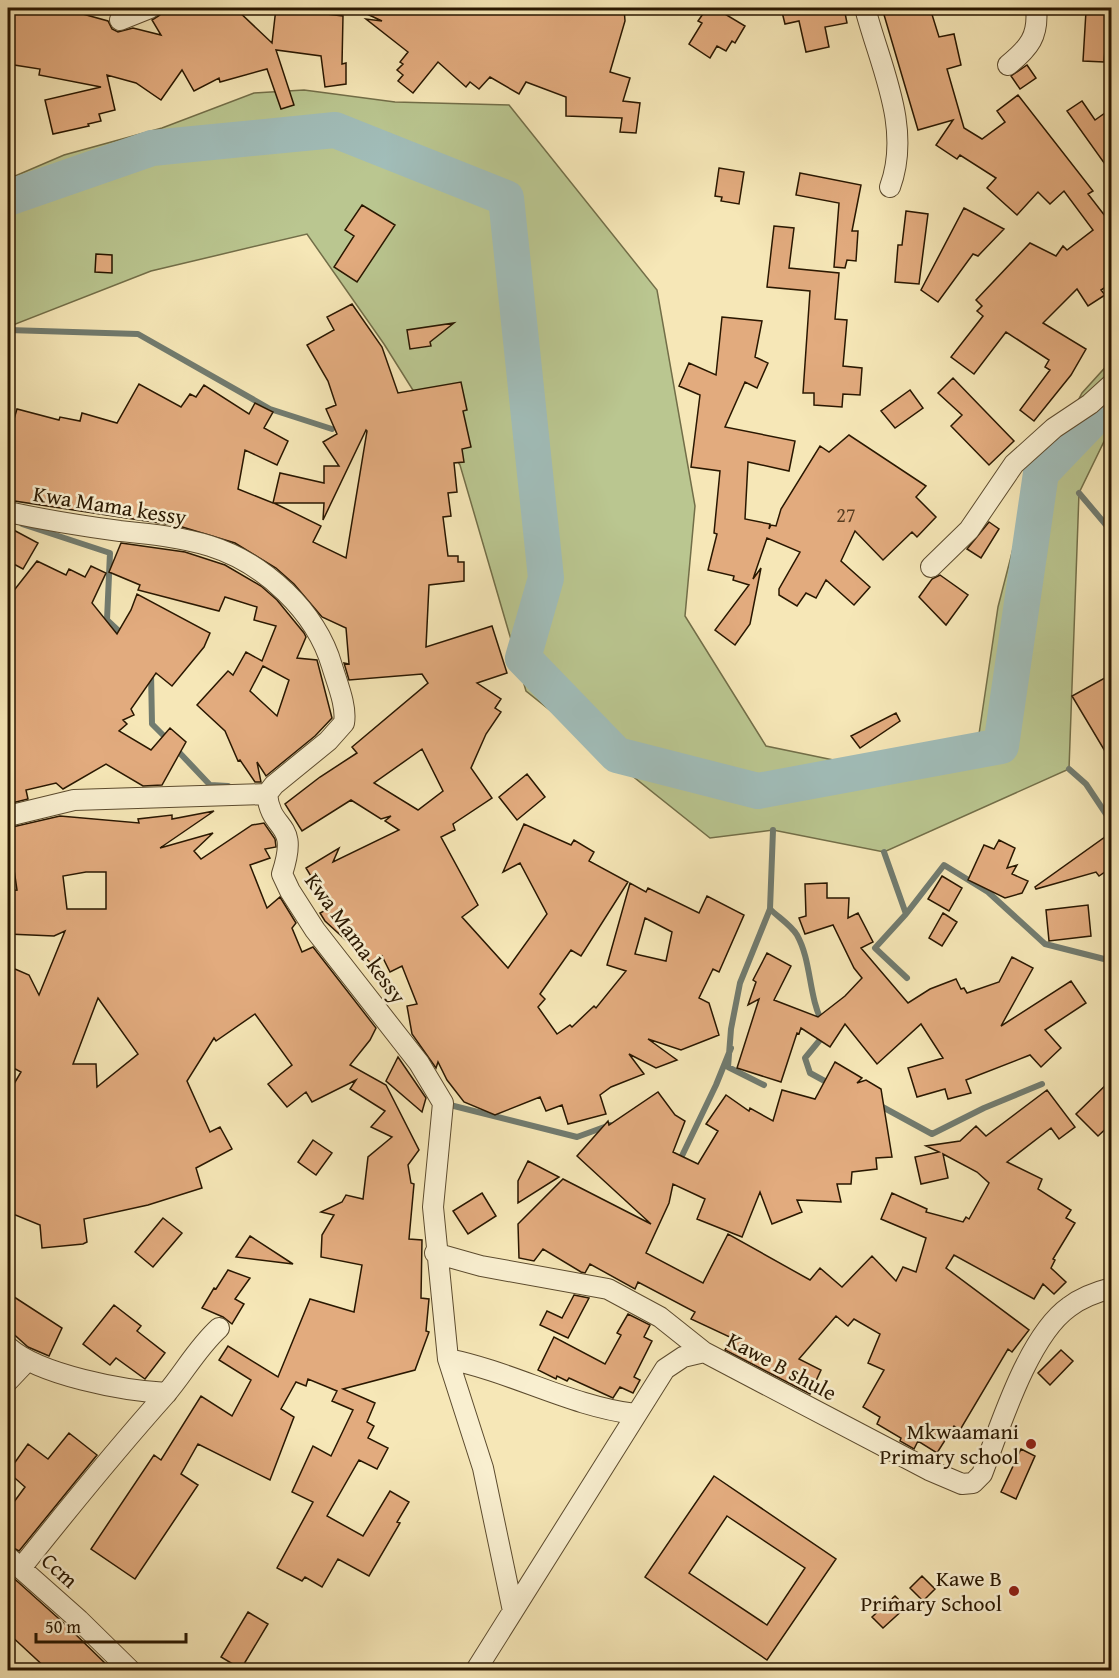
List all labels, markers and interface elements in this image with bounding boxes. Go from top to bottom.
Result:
street label: Kwa Mama kessy [31,477,189,533]
house number: 27 [836,500,856,529]
street label: Kwa Mama kessy [298,866,414,1010]
street label: Kawe B shule [721,1324,843,1408]
place label: Mkwaamani Primary school [880,1415,1019,1472]
marker: Mkwaamani Primary school [1024,1437,1038,1451]
street label: Ccm [35,1545,85,1595]
place label: Kawe B Primary School [861,1562,1002,1619]
marker: Kawe B Primary School [1007,1584,1021,1598]
scale bar [36,1606,186,1644]
text: 50 m [45,1613,81,1640]

